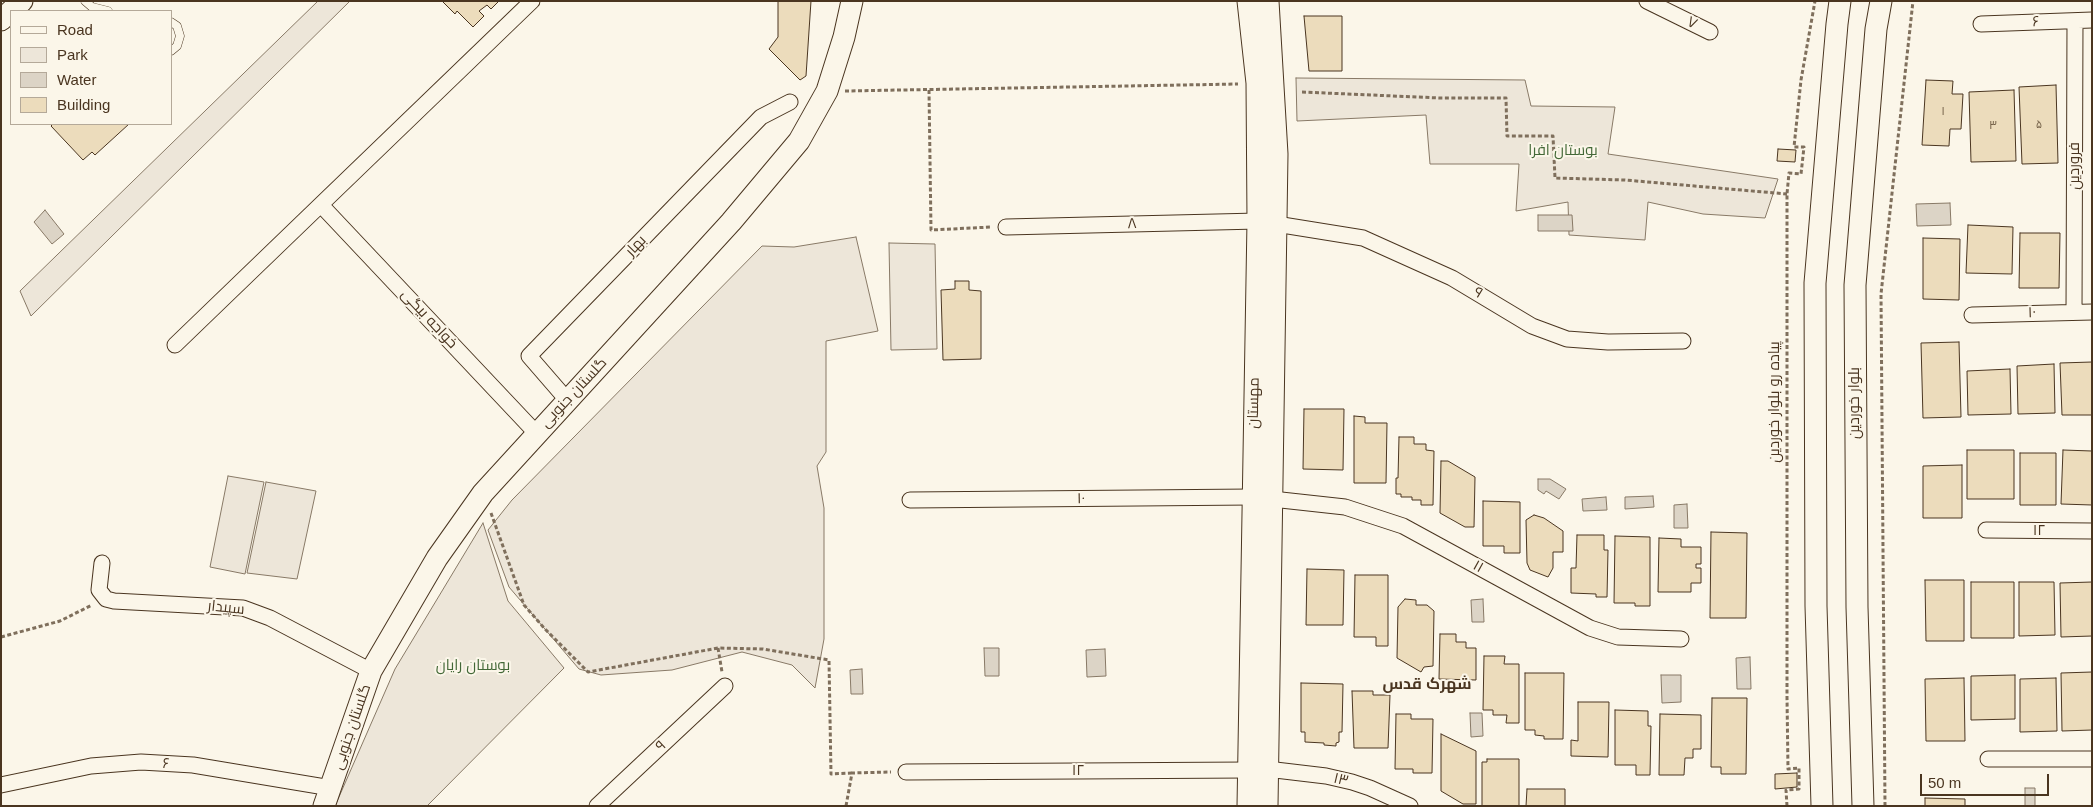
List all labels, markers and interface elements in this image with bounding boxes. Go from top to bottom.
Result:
legend [10,10,172,125]
street label: ۷ [1684,13,1700,33]
street label: ۶ [2032,13,2040,31]
text: Road [57,21,93,38]
text: Park [57,46,88,63]
text: Water [57,71,96,88]
text: Building [57,96,110,113]
house number: ۱ [1941,105,1945,119]
house number: ۵ [2036,118,2042,132]
house number: ۳ [1989,119,1997,133]
park label: بوستان افرا [1528,142,1598,160]
street label: فروردین [2066,142,2084,190]
street label: ۸ [1127,215,1137,233]
street label: بهار [622,232,650,260]
street label: ۹ [1470,283,1486,303]
street label: خواجه بیگی [397,286,461,352]
street label: ۱۰ [2027,304,2037,322]
street label: پیاده رو بلوار خوردین [1766,341,1784,463]
street label: گلستان جنوبی [537,354,611,432]
street label: بلوار خوردین [1846,367,1864,439]
street label: مهستان [1245,377,1263,429]
street label: ۱۰ [1077,490,1085,508]
street label: ۱۲ [2033,522,2045,540]
street label: ۱۱ [1470,557,1486,577]
street label: سپیدار [207,597,245,619]
park label: بوستان رایان [436,657,510,675]
district label: شهرک قدس [1382,675,1472,695]
street label: گلستان جنوبی [329,682,375,772]
street label: ۹ [652,737,670,755]
street label: ۶ [162,755,170,773]
street label: ۱۲ [1072,762,1084,780]
scale bar [1923,764,2052,796]
street label: ۱۳ [1332,769,1350,791]
text: 50 m [1928,774,1961,791]

